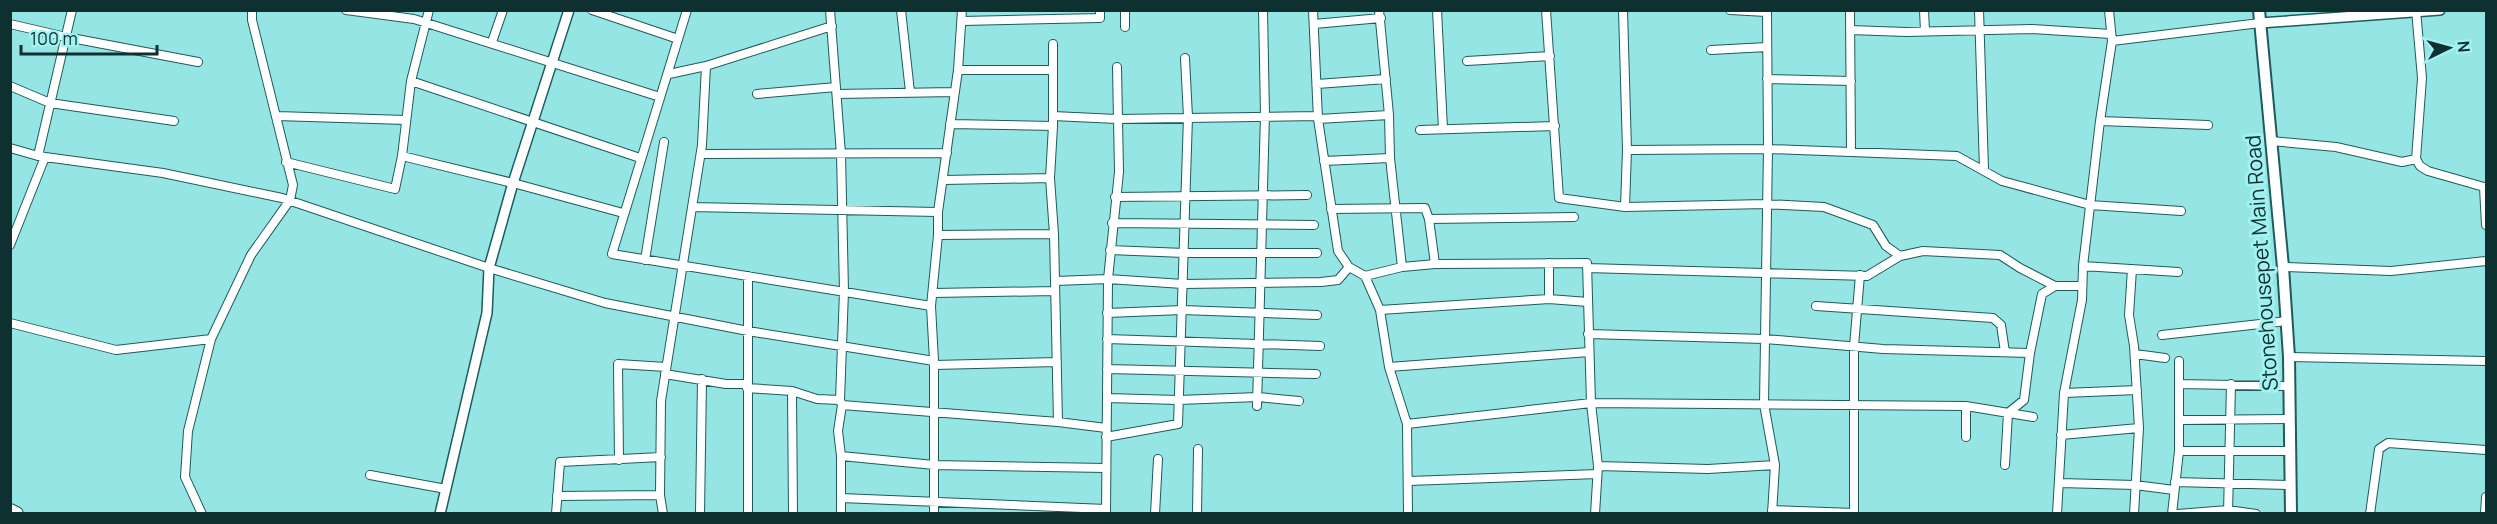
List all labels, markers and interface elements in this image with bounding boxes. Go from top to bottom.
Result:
scale bar [21,18,158,56]
north arrow [2419,18,2479,78]
text: 100 m [30,26,78,50]
text: N [2452,40,2475,53]
street label: Stonehousepet Main Road [2238,134,2284,392]

